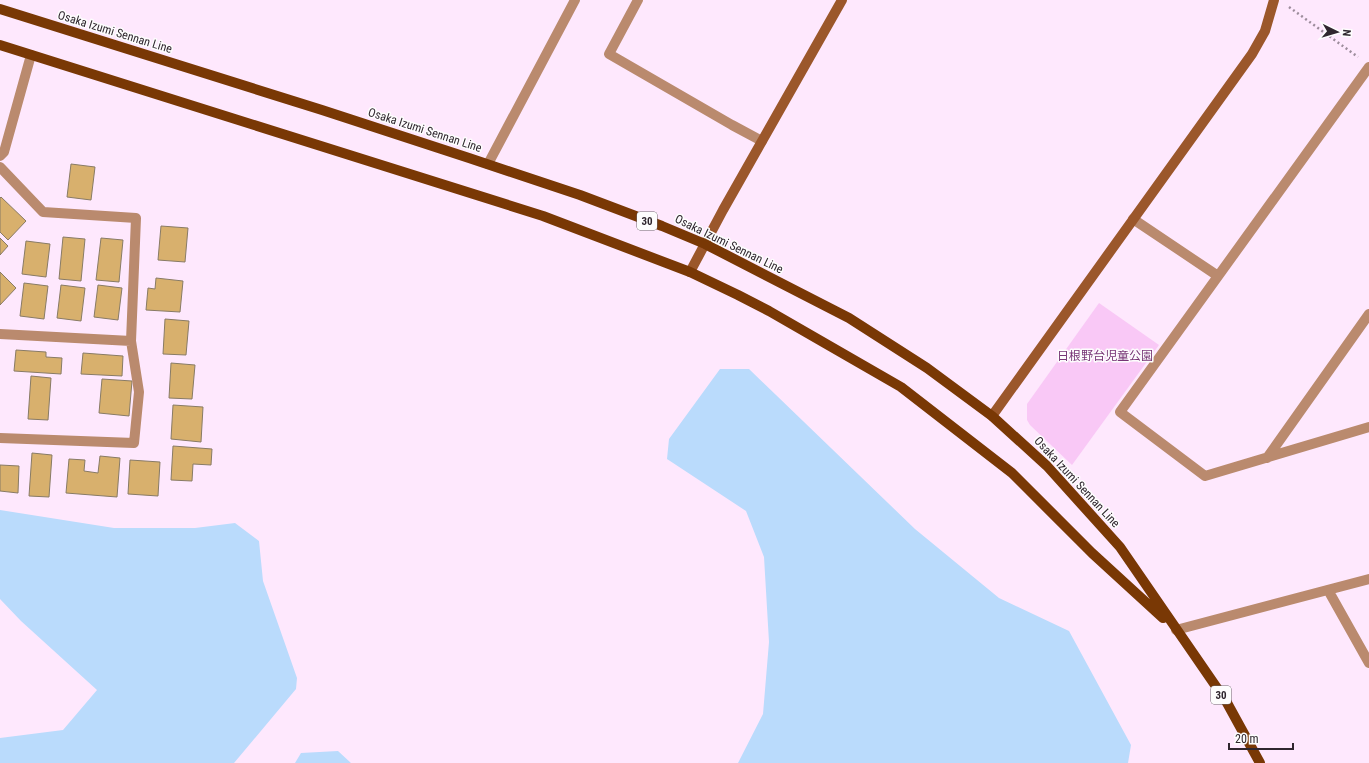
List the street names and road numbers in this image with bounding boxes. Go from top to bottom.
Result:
street label: Osaka Izumi Sennan Line [56,8,174,56]
street label: Osaka Izumi Sennan Line [366,105,484,155]
road number: 30 [637,212,657,230]
street label: Osaka Izumi Sennan Line [673,212,786,276]
street label: Osaka Izumi Sennan Line [1031,434,1123,530]
road number: 30 [1211,686,1231,704]

